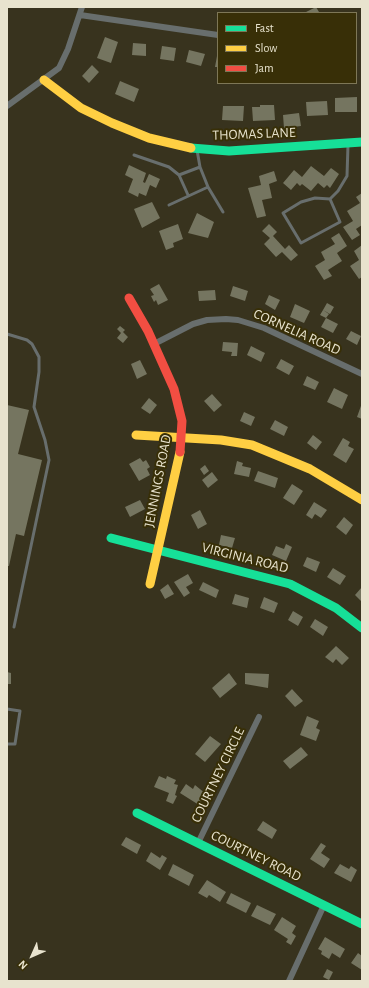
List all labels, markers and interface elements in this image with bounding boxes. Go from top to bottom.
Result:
legend [217,12,357,84]
text: Fast [255,22,274,34]
text: Slow [255,42,277,54]
text: Jam [255,62,274,74]
street label: THOMAS LANE [212,124,296,144]
street label: CORNELIA ROAD [251,305,343,359]
street label: JENNINGS ROAD [141,433,175,529]
street label: VIRGINIA ROAD [200,539,290,577]
street label: COURTNEY CIRCLE [188,725,248,825]
street label: COURTNEY ROAD [208,827,304,885]
north arrow [12,936,52,976]
text: N [17,958,30,971]

